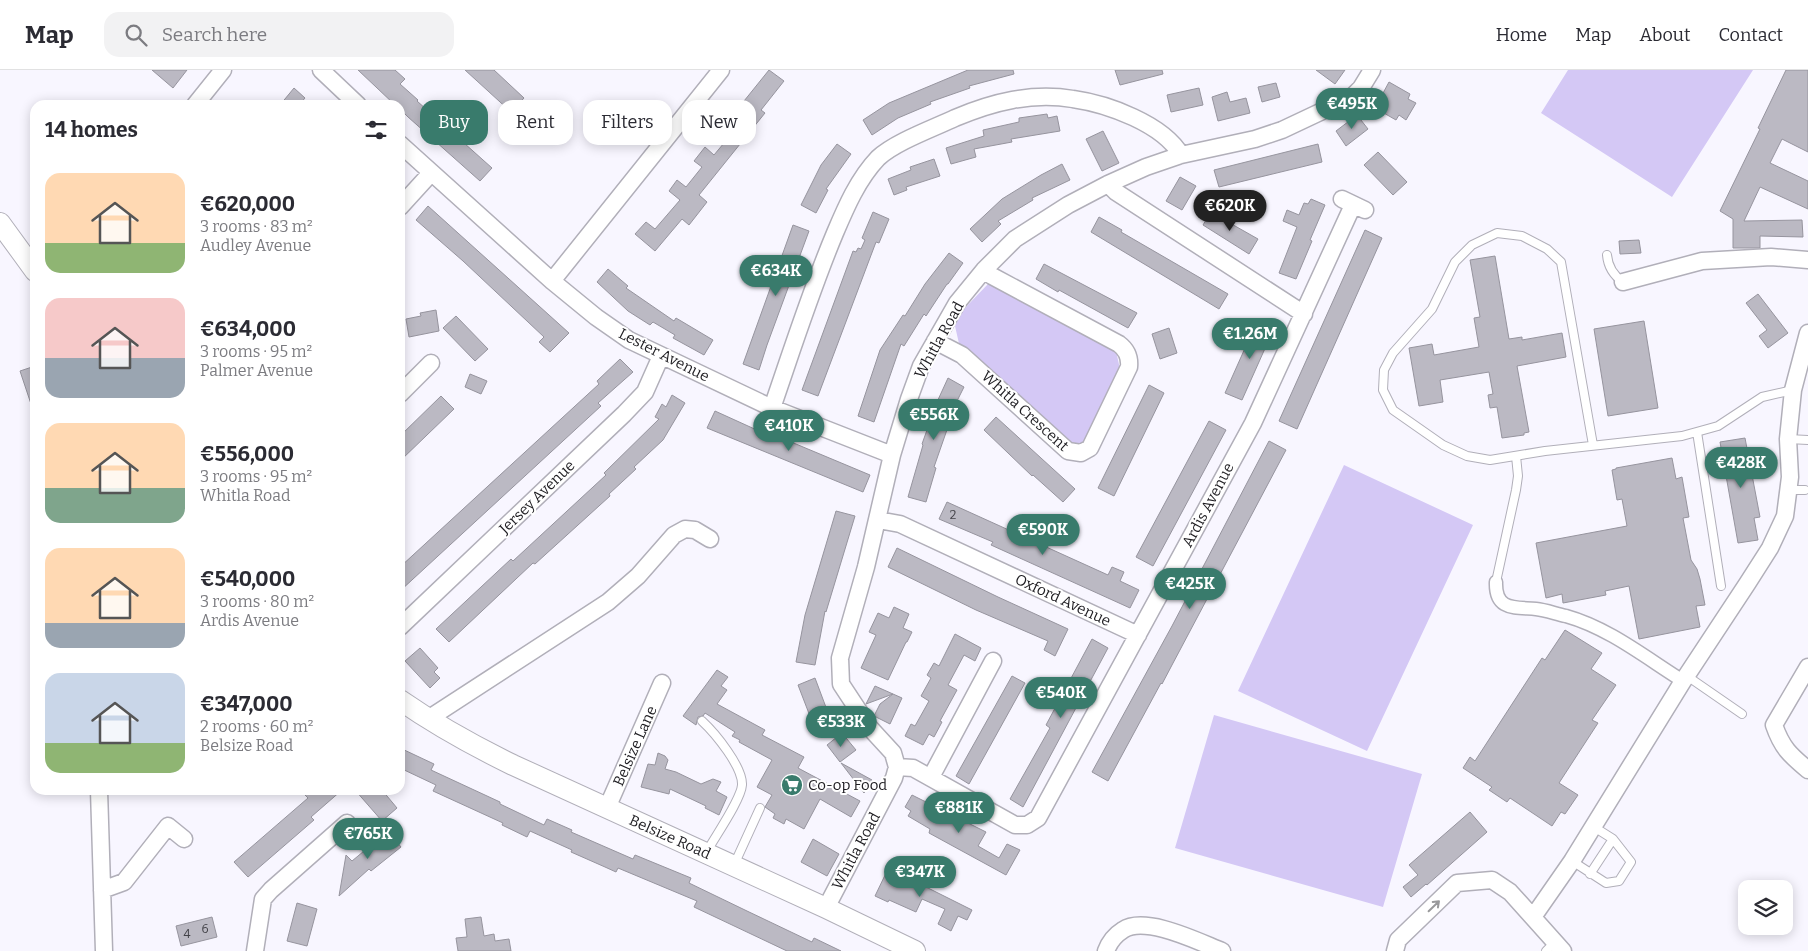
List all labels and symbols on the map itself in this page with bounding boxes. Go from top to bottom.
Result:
pin: €495K [1317,88,1387,130]
pin: €620K [1195,190,1265,232]
pin: €634K [741,254,811,297]
street label: Whitla Road [911,298,967,381]
pin: €1.26M [1209,318,1291,360]
street label: Lester Avenue [616,324,712,386]
street label: Whitla Crescent [978,367,1073,455]
pin: €556K [899,398,969,441]
pin: €410K [754,410,824,452]
pin: €428K [1706,446,1776,489]
street label: Jersey Avenue [495,456,579,538]
street label: Ardis Avenue [1178,460,1238,550]
house number: 2 [950,508,956,522]
pin: €590K [1008,514,1078,556]
pin: €425K [1155,568,1225,610]
street label: Oxford Avenue [1012,570,1114,630]
pin: €540K [1026,676,1096,719]
street label: Belsize Lane [609,703,661,789]
pin: €533K [806,706,876,748]
supermarket icon: Co-op Food [780,773,804,797]
place label: Co-op Food [808,776,887,794]
pin: €881K [924,792,994,834]
street label: Whitla Road [828,809,884,893]
street label: Belsize Road [626,811,714,863]
pin: €765K [333,818,403,860]
pin: €347K [885,856,955,898]
one-way arrow [1427,900,1440,912]
house number: 6 [201,922,209,936]
house number: 4 [183,927,191,941]

